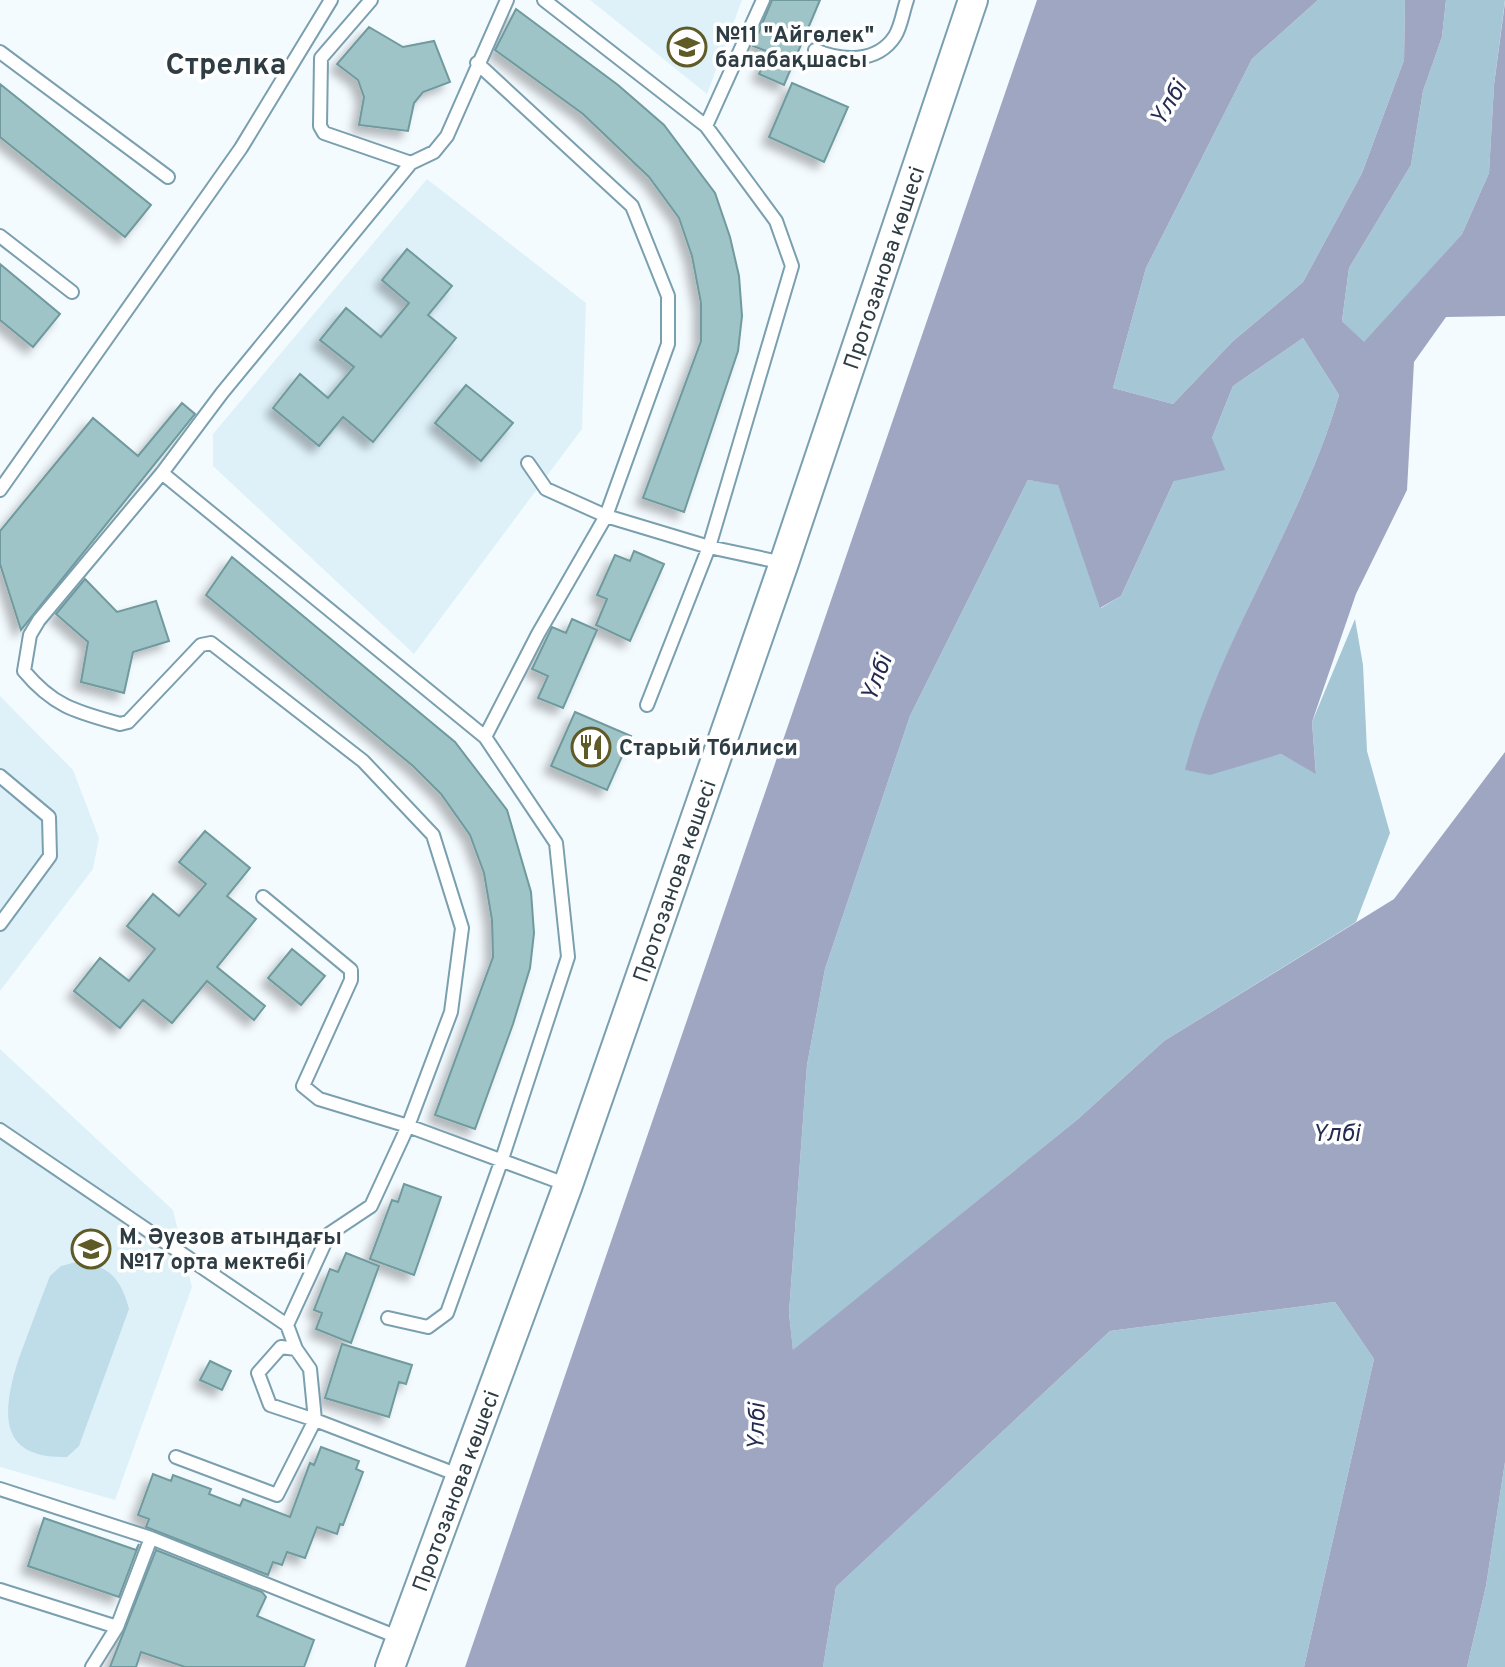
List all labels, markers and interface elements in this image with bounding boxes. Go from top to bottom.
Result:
place label: №11 "Айгөлек" балабақшасы [715,23,874,75]
school or university icon: №11 "Айгөлек" балабақшасы [666,26,708,68]
district label: Стрелка [165,48,287,85]
water label: Үлбі [1144,75,1196,132]
street label: Протозанова көшесі [839,163,932,373]
water label: Үлбі [855,650,901,706]
restaurant icon: Старый Тбилиси [570,726,612,768]
place label: Старый Тбилиси [619,736,798,763]
street label: Протозанова көшесі [628,777,724,986]
water label: Үлбі [1312,1120,1361,1150]
place label: М. Әуезов атындағы №17 орта мектебі [119,1225,342,1277]
school or university icon: М. Әуезов атындағы №17 орта мектебі [70,1228,112,1270]
street label: Протозанова көшесі [408,1387,507,1596]
water label: Үлбі [742,1402,774,1451]

